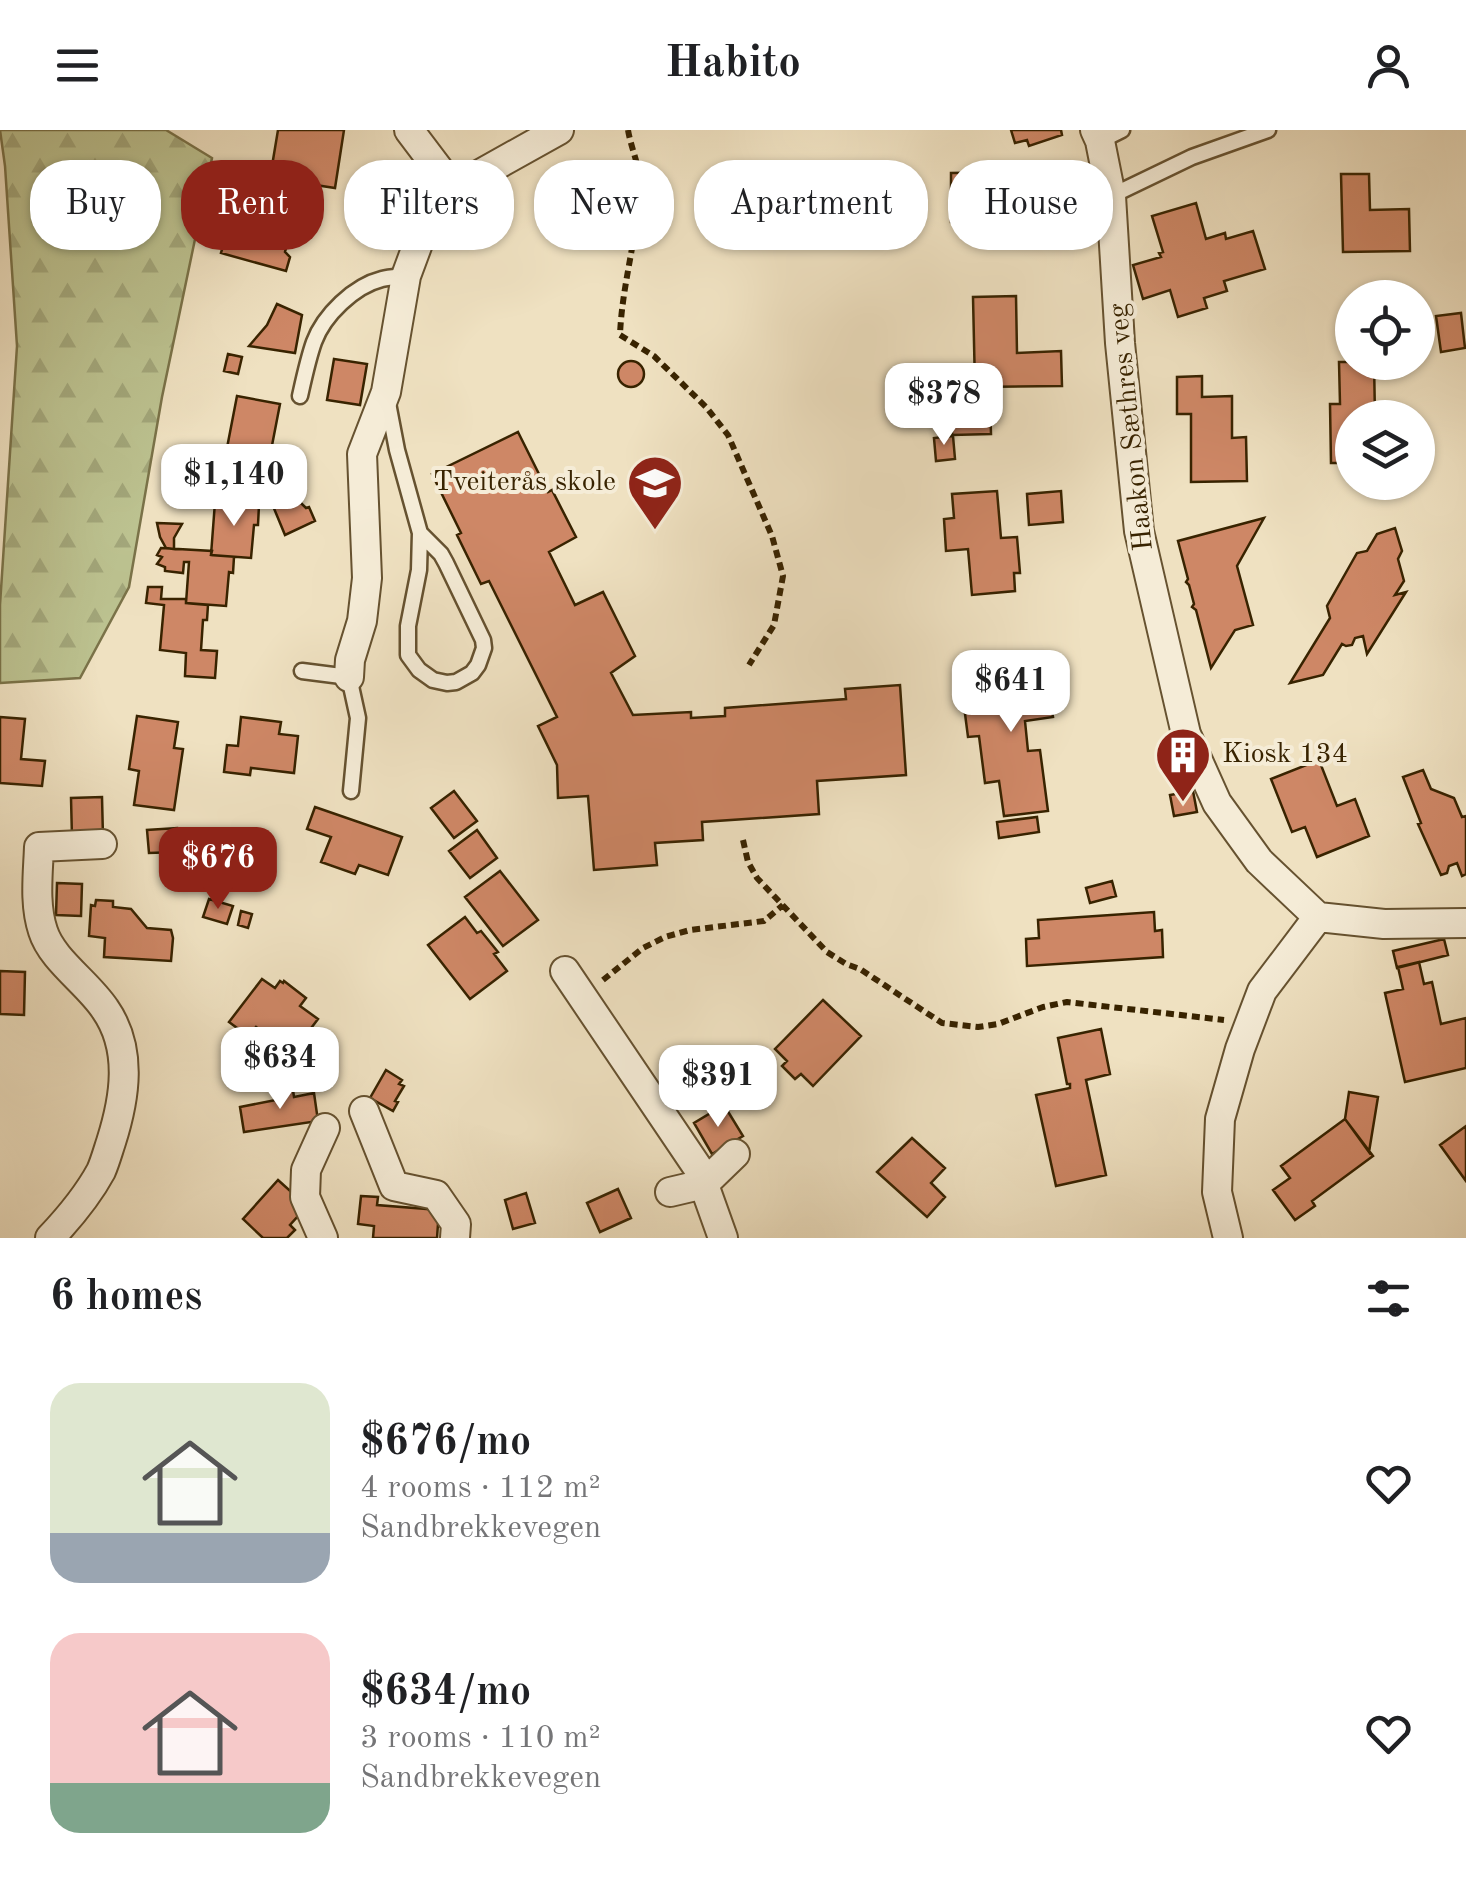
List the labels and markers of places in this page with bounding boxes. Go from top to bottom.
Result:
pin: $378 [885,363,1003,448]
pin: $1,140 [153,444,315,529]
school or university icon: Tveiterås skole [625,453,685,532]
place label: Tveiterås skole [433,469,616,497]
pin: $641 [952,650,1070,735]
building icon: Kiosk 134 [1153,725,1213,804]
place label: Kiosk 134 [1222,741,1348,769]
pin: $676 [159,827,277,912]
pin: $634 [221,1027,339,1112]
pin: $391 [659,1045,777,1130]

